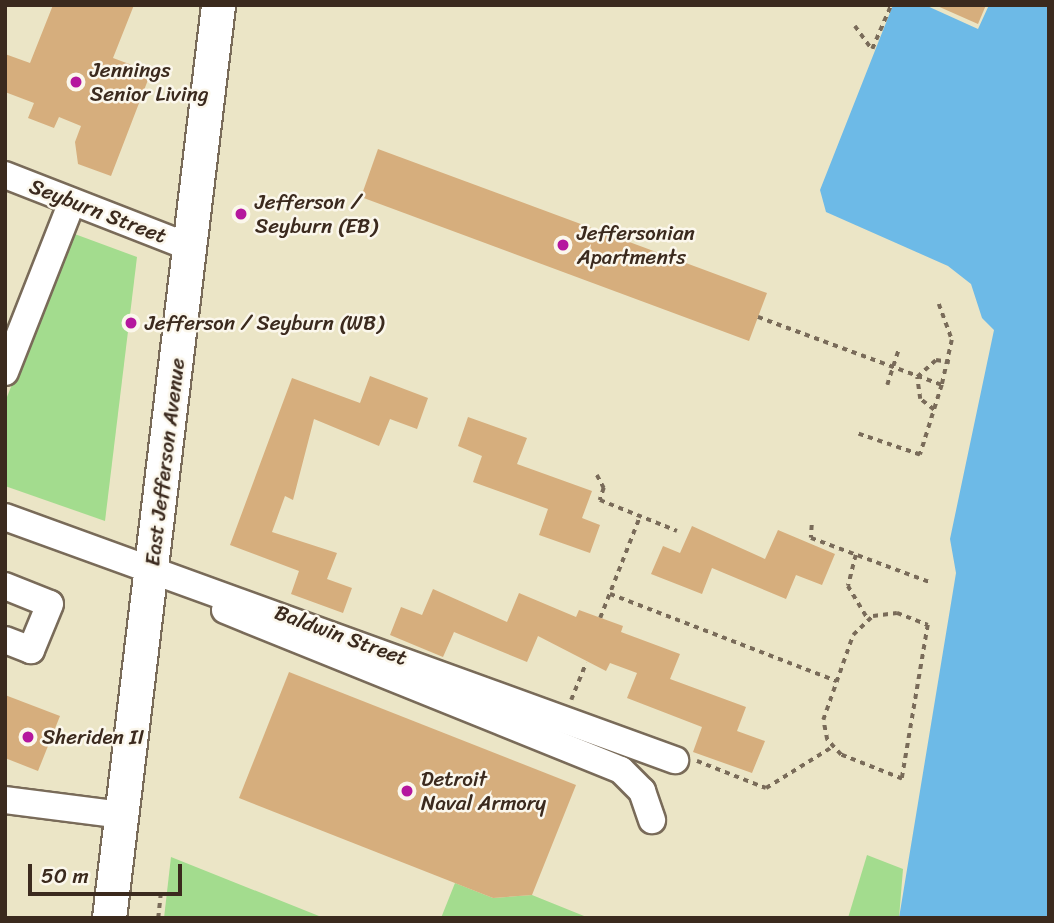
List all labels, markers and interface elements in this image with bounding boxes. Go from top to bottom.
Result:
place label: Jennings Senior Living [90,57,209,107]
marker: Jennings Senior Living [68,74,84,90]
street label: Seyburn Street [26,173,170,249]
place label: Jefferson / Seyburn (EB) [255,189,378,239]
marker: Jefferson / Seyburn (EB) [233,206,249,222]
place label: Jeffersonian Apartments [577,220,695,270]
marker: Jeffersonian Apartments [555,237,571,253]
place label: Jefferson / Seyburn (WB) [145,310,384,336]
marker: Jefferson / Seyburn (WB) [123,315,139,331]
street label: East Jefferson Avenue [140,357,190,567]
street label: Baldwin Street [271,599,411,671]
place label: Sheriden II [42,724,144,750]
marker: Sheriden II [20,729,36,745]
place label: Detroit Naval Armory [421,766,547,816]
marker: Detroit Naval Armory [399,783,415,799]
scale bar [32,850,186,894]
text: 50 m [41,857,89,895]

